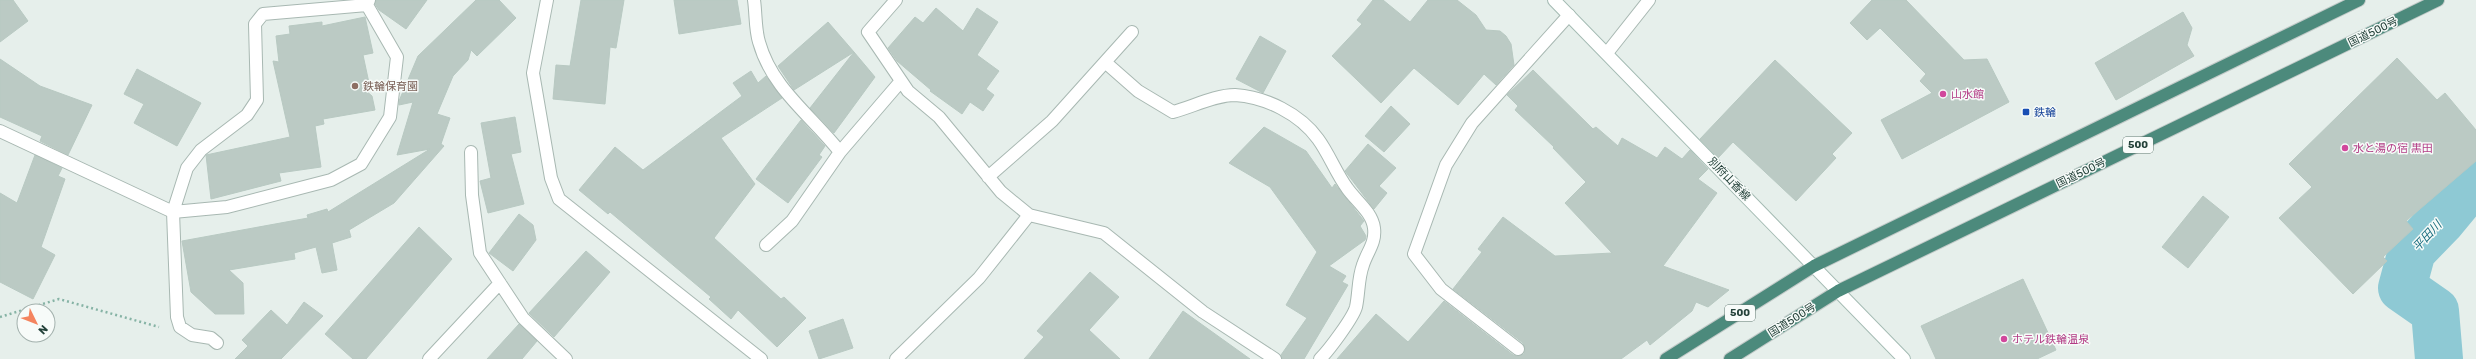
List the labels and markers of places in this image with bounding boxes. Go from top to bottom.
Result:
place label: 鉄輪保育園 [363,80,418,93]
marker: 鉄輪保育園 [350,81,360,91]
place label: 山水館 [1951,88,1984,101]
marker: 山水館 [1938,89,1948,99]
place label: 鉄輪 [2034,106,2056,119]
marker: 鉄輪 [2021,107,2031,117]
place label: 水と湯の宿 黒田 [2353,142,2433,155]
marker: 水と湯の宿 黒田 [2340,143,2350,153]
place label: ホテル鉄輪温泉 [2012,333,2090,346]
marker: ホテル鉄輪温泉 [1999,334,2009,344]

